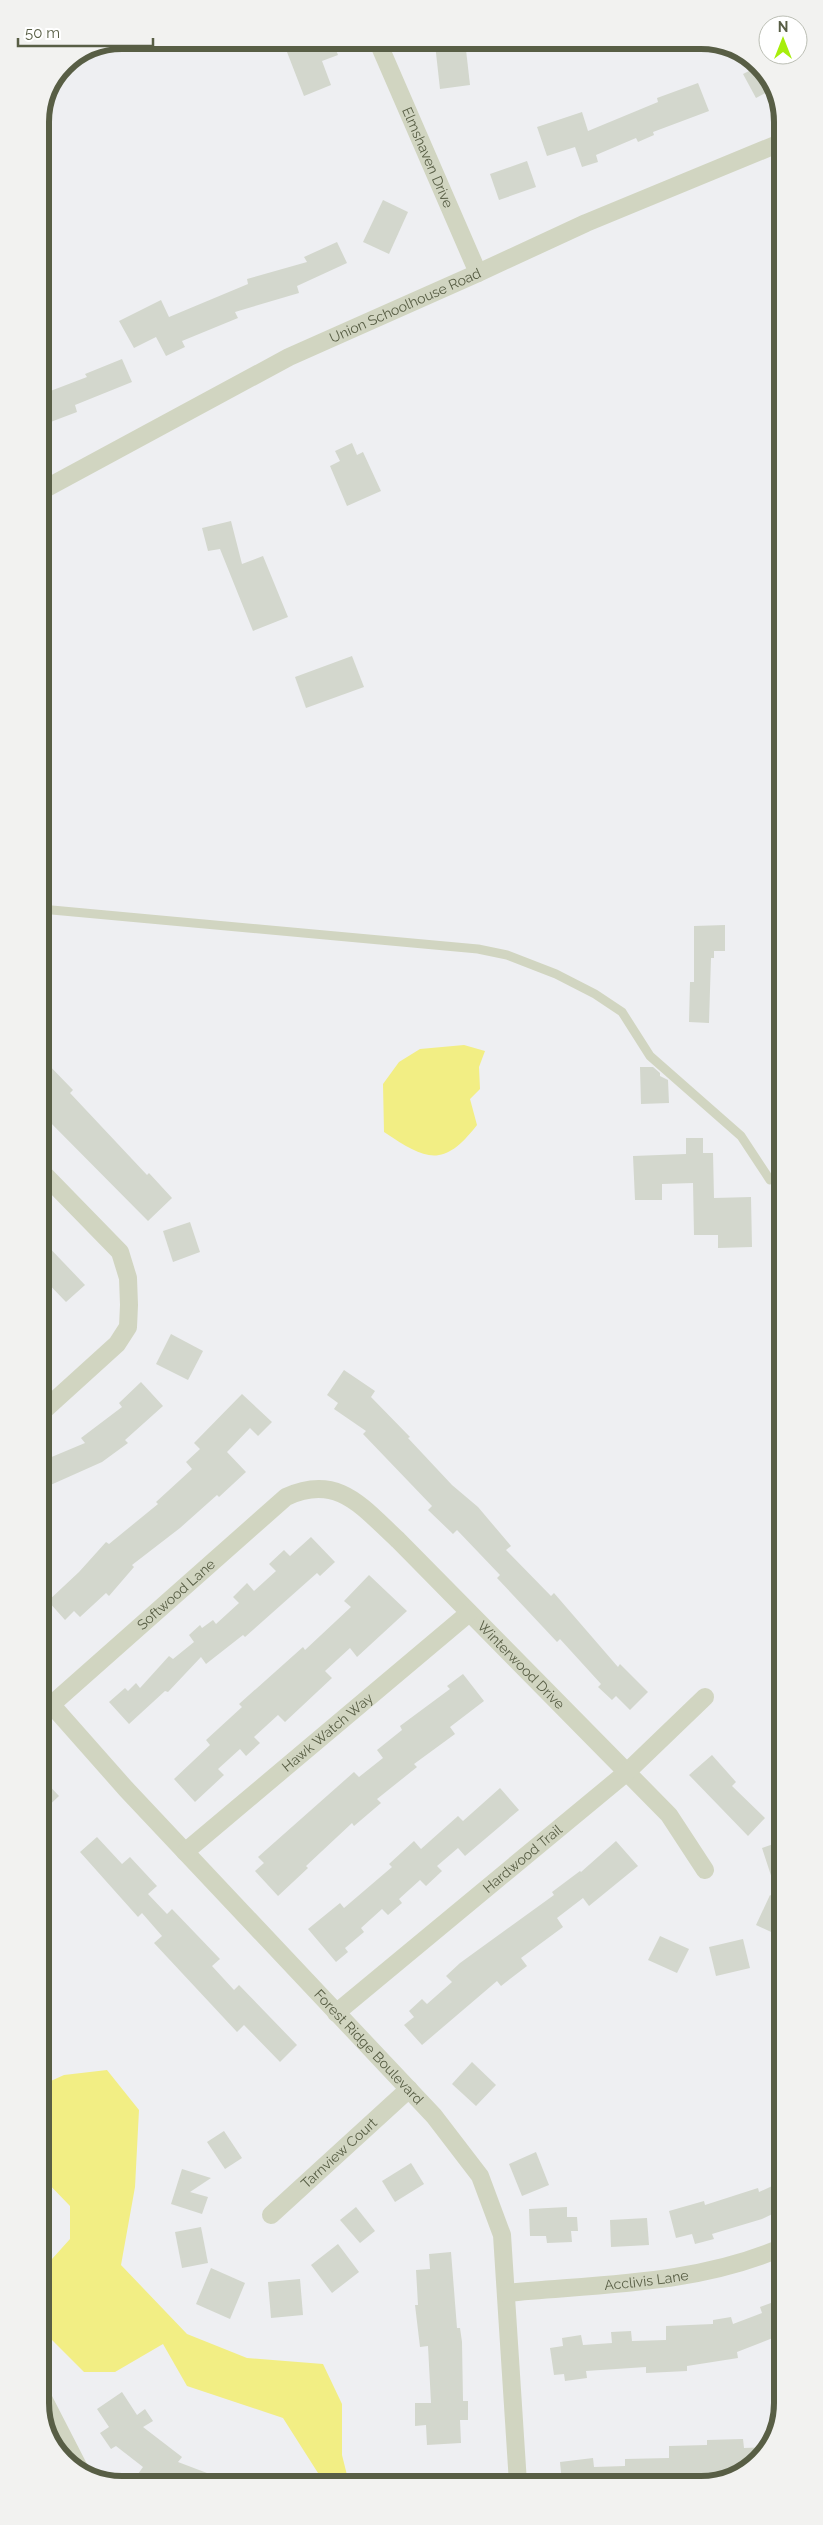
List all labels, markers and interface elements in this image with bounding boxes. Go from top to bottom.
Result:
scale bar [18,15,152,47]
north arrow [758,15,808,65]
text: N [778,19,788,35]
text: 50 m [25,24,60,42]
street label: Elmshaven Drive [399,105,457,210]
street label: Union Schoolhouse Road [327,265,483,346]
street label: Softwood Lane [134,1556,218,1633]
street label: Winterwood Drive [474,1618,568,1712]
street label: Hawk Watch Way [279,1689,376,1775]
street label: Hardwood Trail [480,1821,565,1896]
street label: Forest Ridge Boulevard [311,1986,427,2107]
street label: Tarnview Court [298,2114,380,2191]
street label: Acclivis Lane [604,2267,690,2293]

